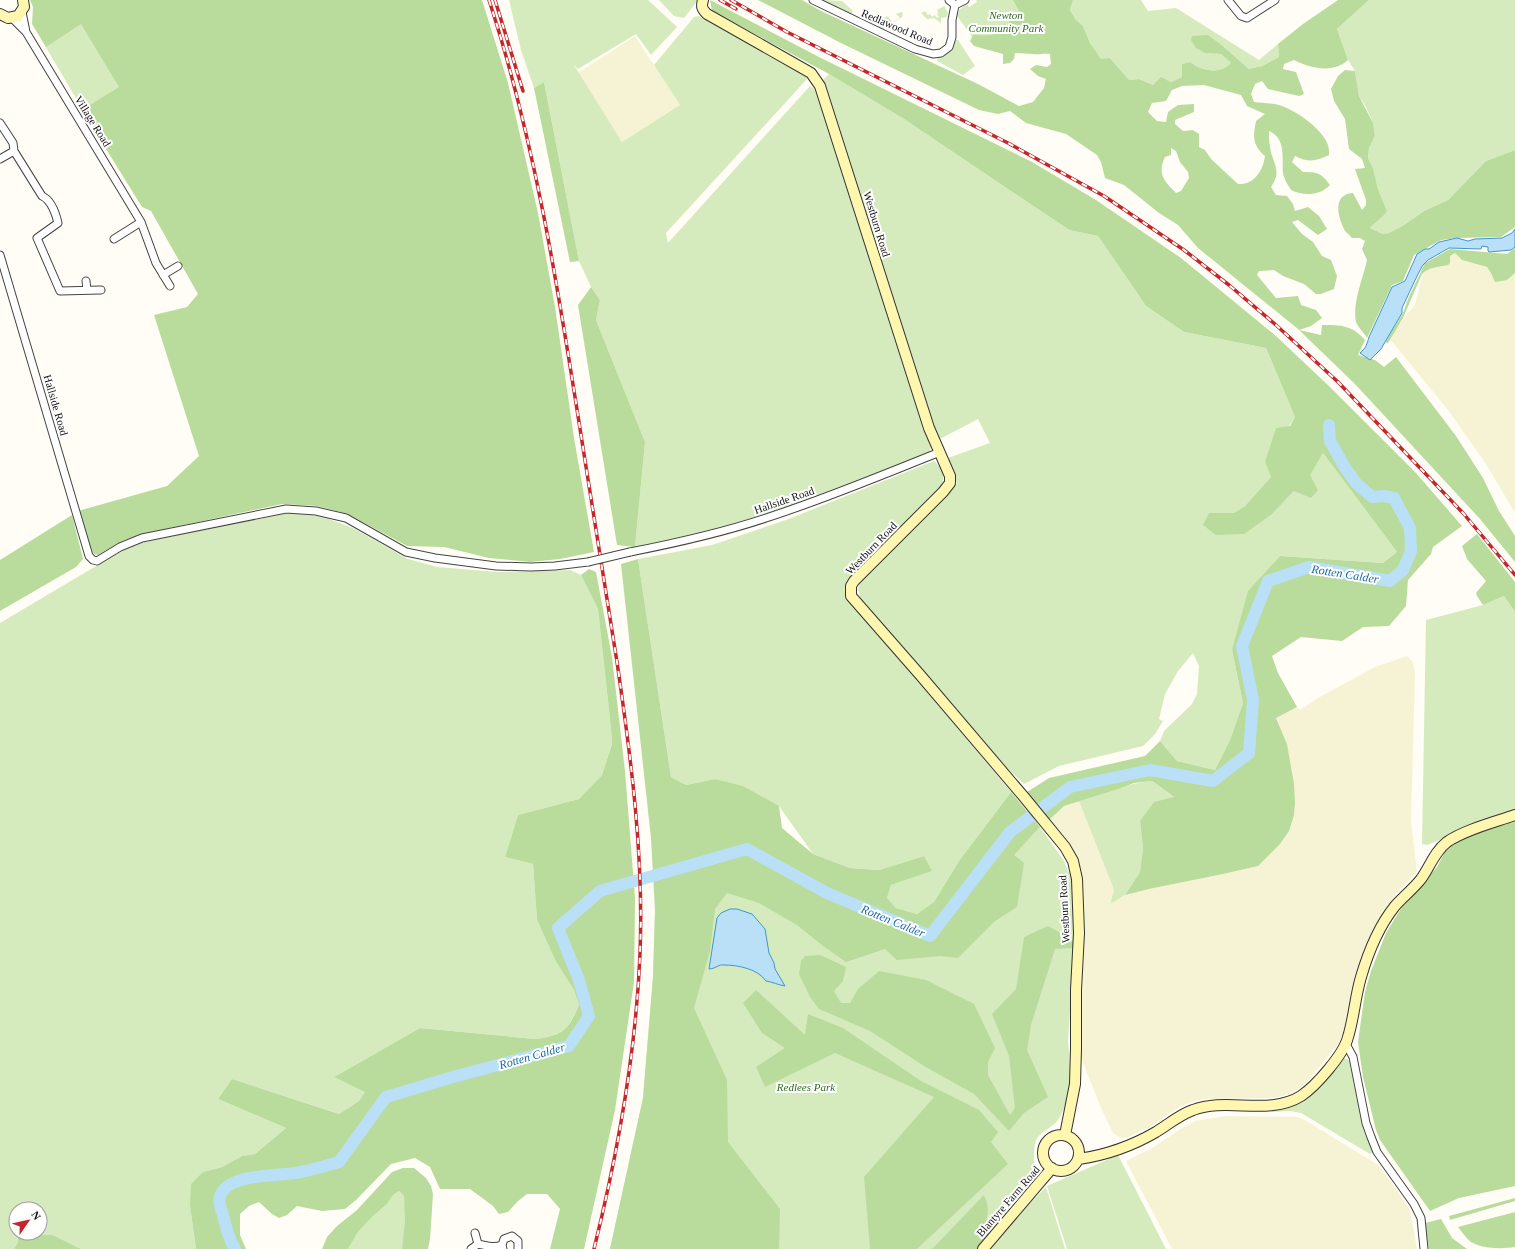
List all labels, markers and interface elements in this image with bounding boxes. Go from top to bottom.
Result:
street label: Redlawood Road [860,7,935,48]
park label: Newton Community Park [969,9,1045,34]
street label: Village Road [73,93,114,149]
street label: Westburn Road [861,190,893,259]
street label: Hallside Road [42,373,71,437]
street label: Hallside Road [752,484,816,516]
street label: Westburn Road [843,519,899,577]
water label: Rotten Calder [1309,562,1380,586]
street label: Westburn Road [1056,874,1072,943]
water label: Rotten Calder [858,901,927,940]
water label: Rotten Calder [497,1040,567,1072]
park label: Redlees Park [776,1081,836,1093]
street label: Blantyre Farm Road [974,1163,1042,1239]
north arrow [8,1201,48,1241]
text: N [29,1209,44,1222]

